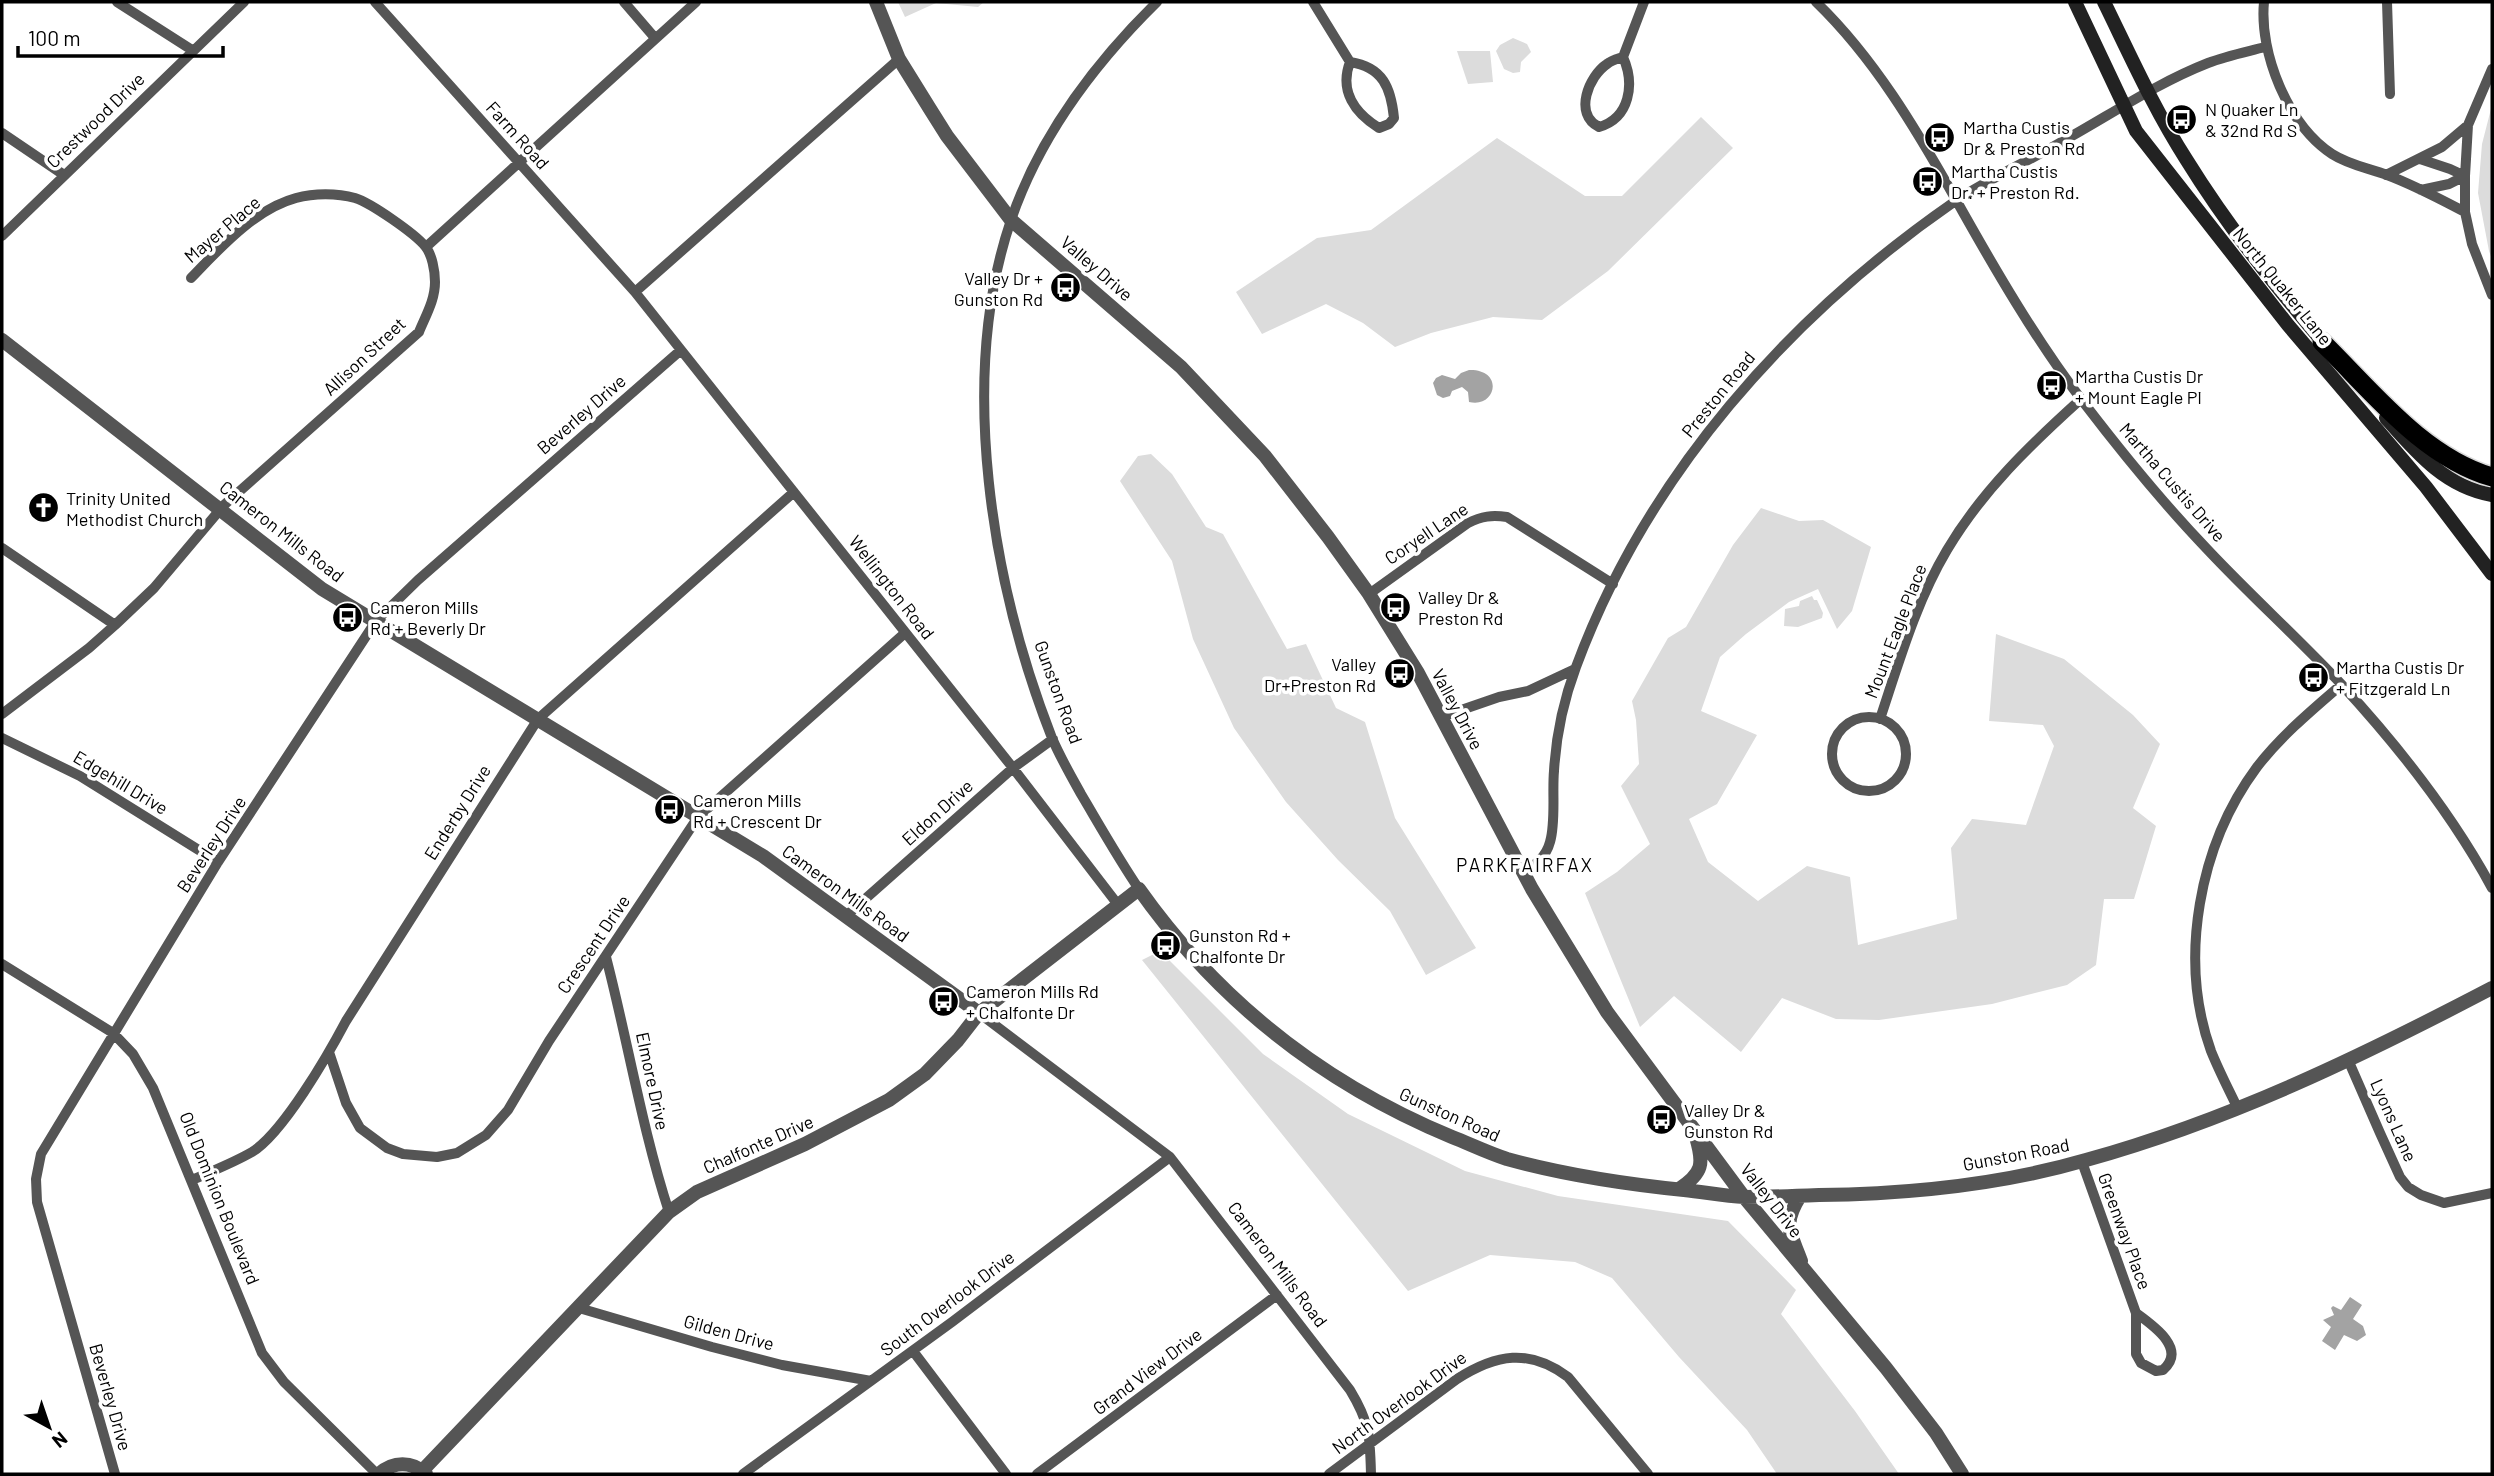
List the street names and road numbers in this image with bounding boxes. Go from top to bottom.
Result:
street label: Crestwood Drive [41,68,149,172]
street label: Farm Road [482,97,554,173]
street label: Mayer Place [179,191,265,267]
street label: North Quaker Lane [2229,223,2337,349]
street label: Valley Drive [1056,231,1138,305]
street label: Allison Street [318,312,410,400]
street label: Preston Road [1677,347,1759,441]
street label: Beverley Drive [532,369,630,459]
street label: Martha Custis Drive [2115,418,2231,546]
street label: Cameron Mills Road [215,476,349,586]
street label: Coryell Lane [1380,497,1472,569]
street label: Wellington Road [845,531,939,643]
street label: Mount Eagle Place [1859,561,1931,701]
street label: Gunston Road [1030,637,1088,747]
street label: Valley Drive [1427,665,1489,753]
street label: Edgehill Drive [70,745,172,819]
street label: Enderby Drive [419,760,495,864]
street label: Eldon Drive [897,774,977,850]
street label: Beverley Drive [172,792,250,896]
street label: Cameron Mills Road [778,840,914,946]
street label: Crescent Drive [552,890,634,998]
street label: Elmore Drive [632,1030,674,1132]
street label: Lyons Lane [2366,1075,2422,1165]
street label: Gunston Road [1396,1082,1504,1146]
street label: Old Dominion Boulevard [175,1108,265,1288]
street label: Chalfonte Drive [699,1110,817,1178]
street label: Gunston Road [1961,1133,2071,1175]
street label: Valley Drive [1736,1158,1808,1242]
street label: Greenway Place [2094,1169,2156,1293]
street label: Cameron Mills Road [1224,1197,1332,1331]
street label: South Overlook Drive [876,1245,1018,1361]
street label: Gilden Drive [681,1309,777,1355]
street label: Grand View Drive [1088,1323,1206,1419]
street label: Beverley Drive [85,1341,137,1453]
street label: North Overlook Drive [1328,1346,1470,1458]

